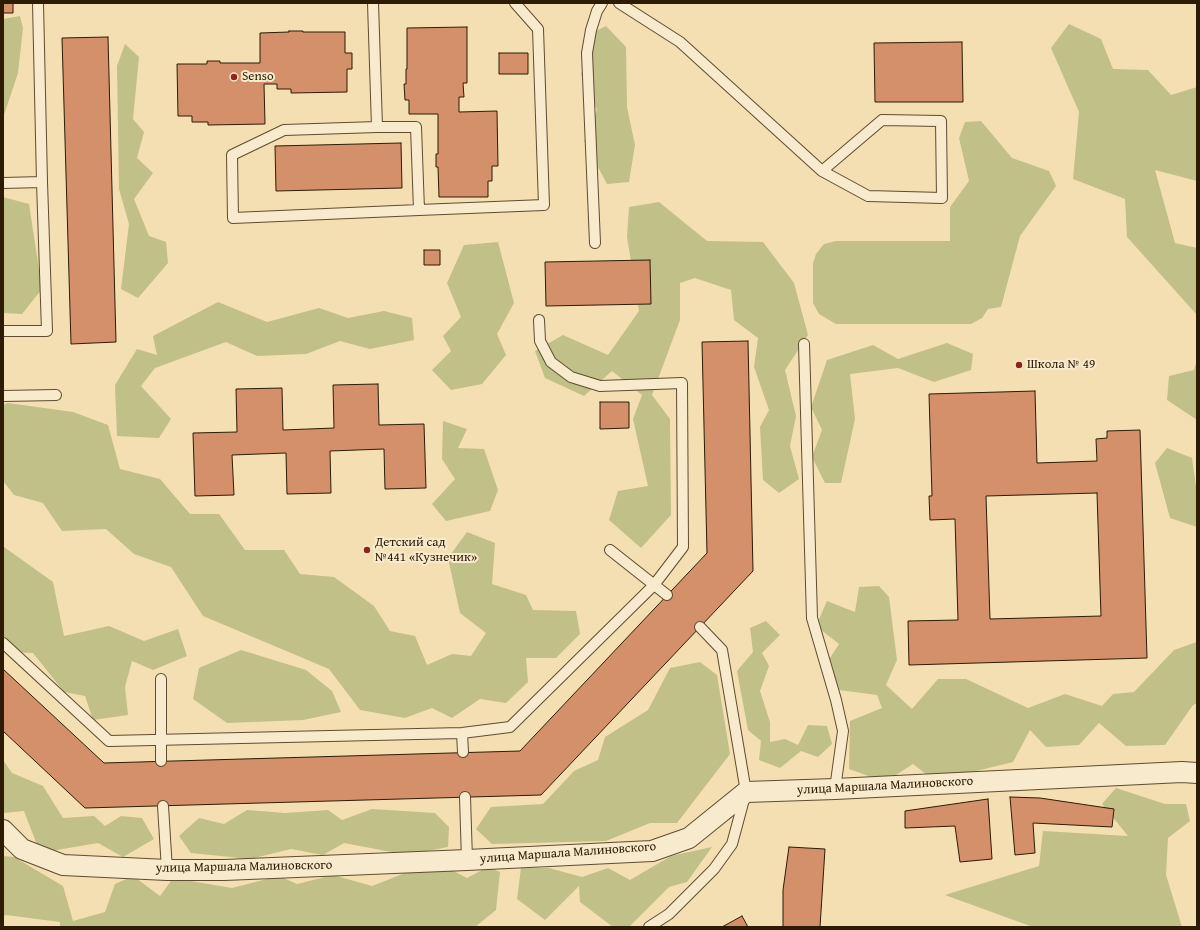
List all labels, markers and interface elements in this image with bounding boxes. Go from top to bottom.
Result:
place label: Senso [242,69,274,85]
marker: Senso [229,72,239,82]
place label: Школа № 49 [1027,357,1095,373]
marker: Школа № 49 [1014,360,1024,370]
place label: Детский сад №441 «Кузнечик» [375,535,477,566]
marker: Детский сад №441 «Кузнечик» [362,545,372,555]
street label: улица Маршала Малиновского [796,774,974,798]
street label: улица Маршала Малиновского [479,839,657,867]
street label: улица Маршала Малиновского [156,858,332,876]

